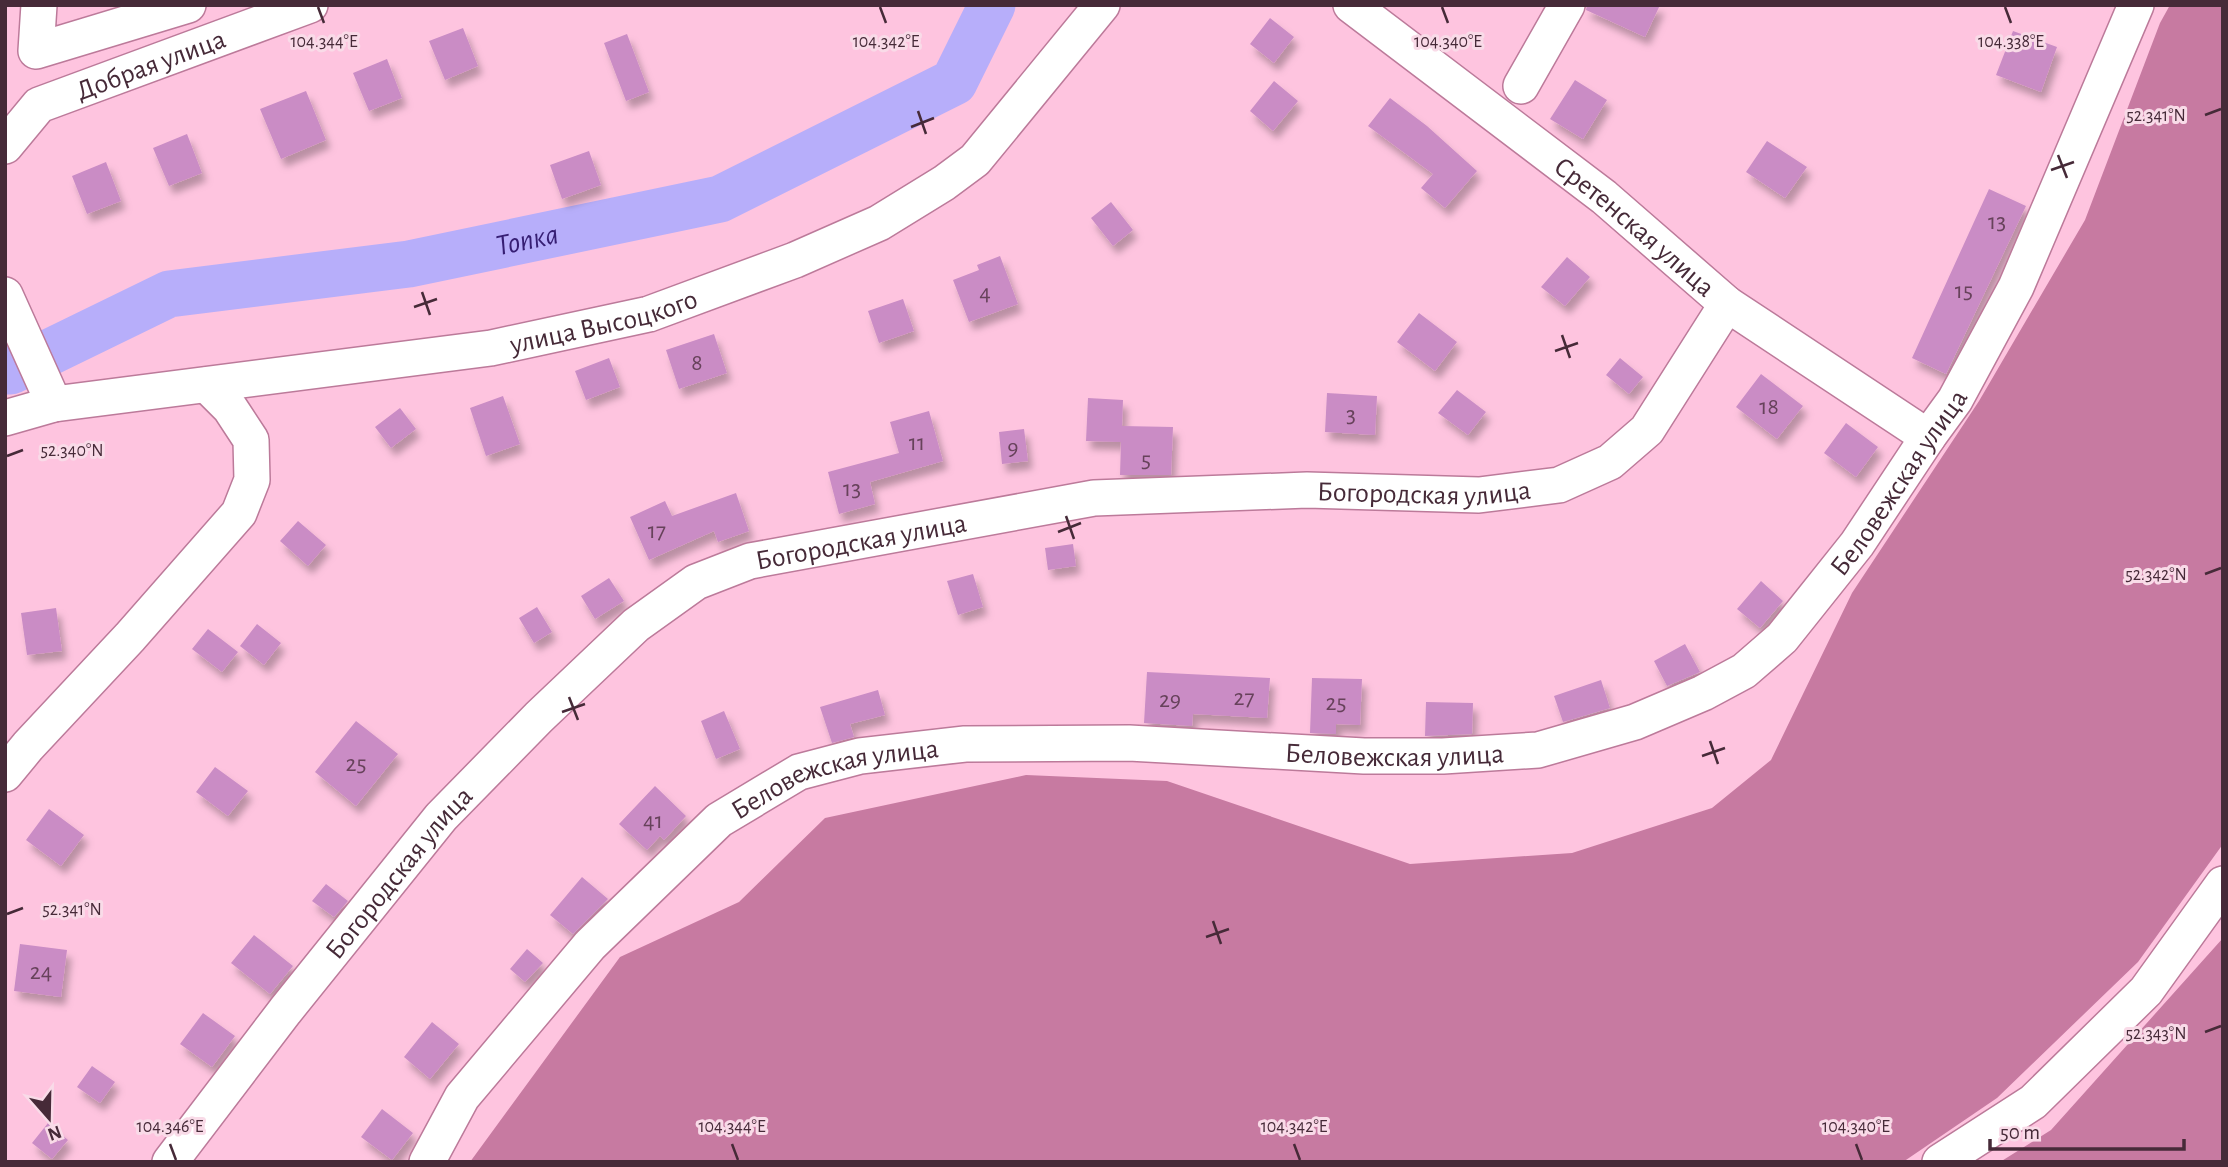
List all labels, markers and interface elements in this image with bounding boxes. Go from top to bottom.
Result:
street label: Добрая улица [73,25,230,106]
text: 104.344°E [290,33,358,51]
text: 104.342°E [853,33,920,51]
text: 104.340°E [1414,33,1482,51]
text: 104.338°E [1978,33,2044,51]
text: 52.341°N [2126,107,2186,125]
street label: Сретенская улица [1548,153,1720,303]
house number: 13 [1988,210,2006,234]
water label: Топка [493,219,561,262]
house number: 15 [1955,279,1973,303]
house number: 4 [979,281,991,305]
street label: улица Высоцкого [507,285,701,360]
house number: 8 [691,351,703,375]
street label: Беловежская улица [1826,386,1974,582]
house number: 18 [1759,395,1779,419]
house number: 3 [1346,403,1356,427]
house number: 11 [909,431,925,455]
house number: 9 [1007,436,1019,460]
text: 52.340°N [41,442,103,460]
house number: 5 [1141,448,1151,472]
house number: 13 [843,477,861,501]
street label: Богородская улица [1317,477,1533,511]
street label: Богородская улица [754,510,969,576]
house number: 17 [648,519,666,543]
text: 52.342°N [2125,566,2187,584]
house number: 27 [1234,686,1254,710]
house number: 29 [1159,688,1181,712]
house number: 25 [1326,691,1346,715]
street label: Беловежская улица [727,735,940,825]
street label: Беловежская улица [1284,740,1505,772]
house number: 25 [346,752,366,776]
street label: Богородская улица [321,782,479,965]
house number: 41 [643,809,663,833]
text: 52.341°N [42,901,102,919]
house number: 24 [30,960,52,984]
text: 52.343°N [2126,1025,2186,1043]
north arrow [14,1083,84,1153]
scale bar [1990,1108,2184,1152]
text: 104.346°E [137,1118,204,1136]
text: 104.344°E [698,1118,766,1136]
text: 104.342°E [1261,1118,1328,1136]
text: 104.340°E [1822,1118,1890,1136]
text: N [45,1121,64,1144]
text: 50 m [2000,1122,2040,1143]

